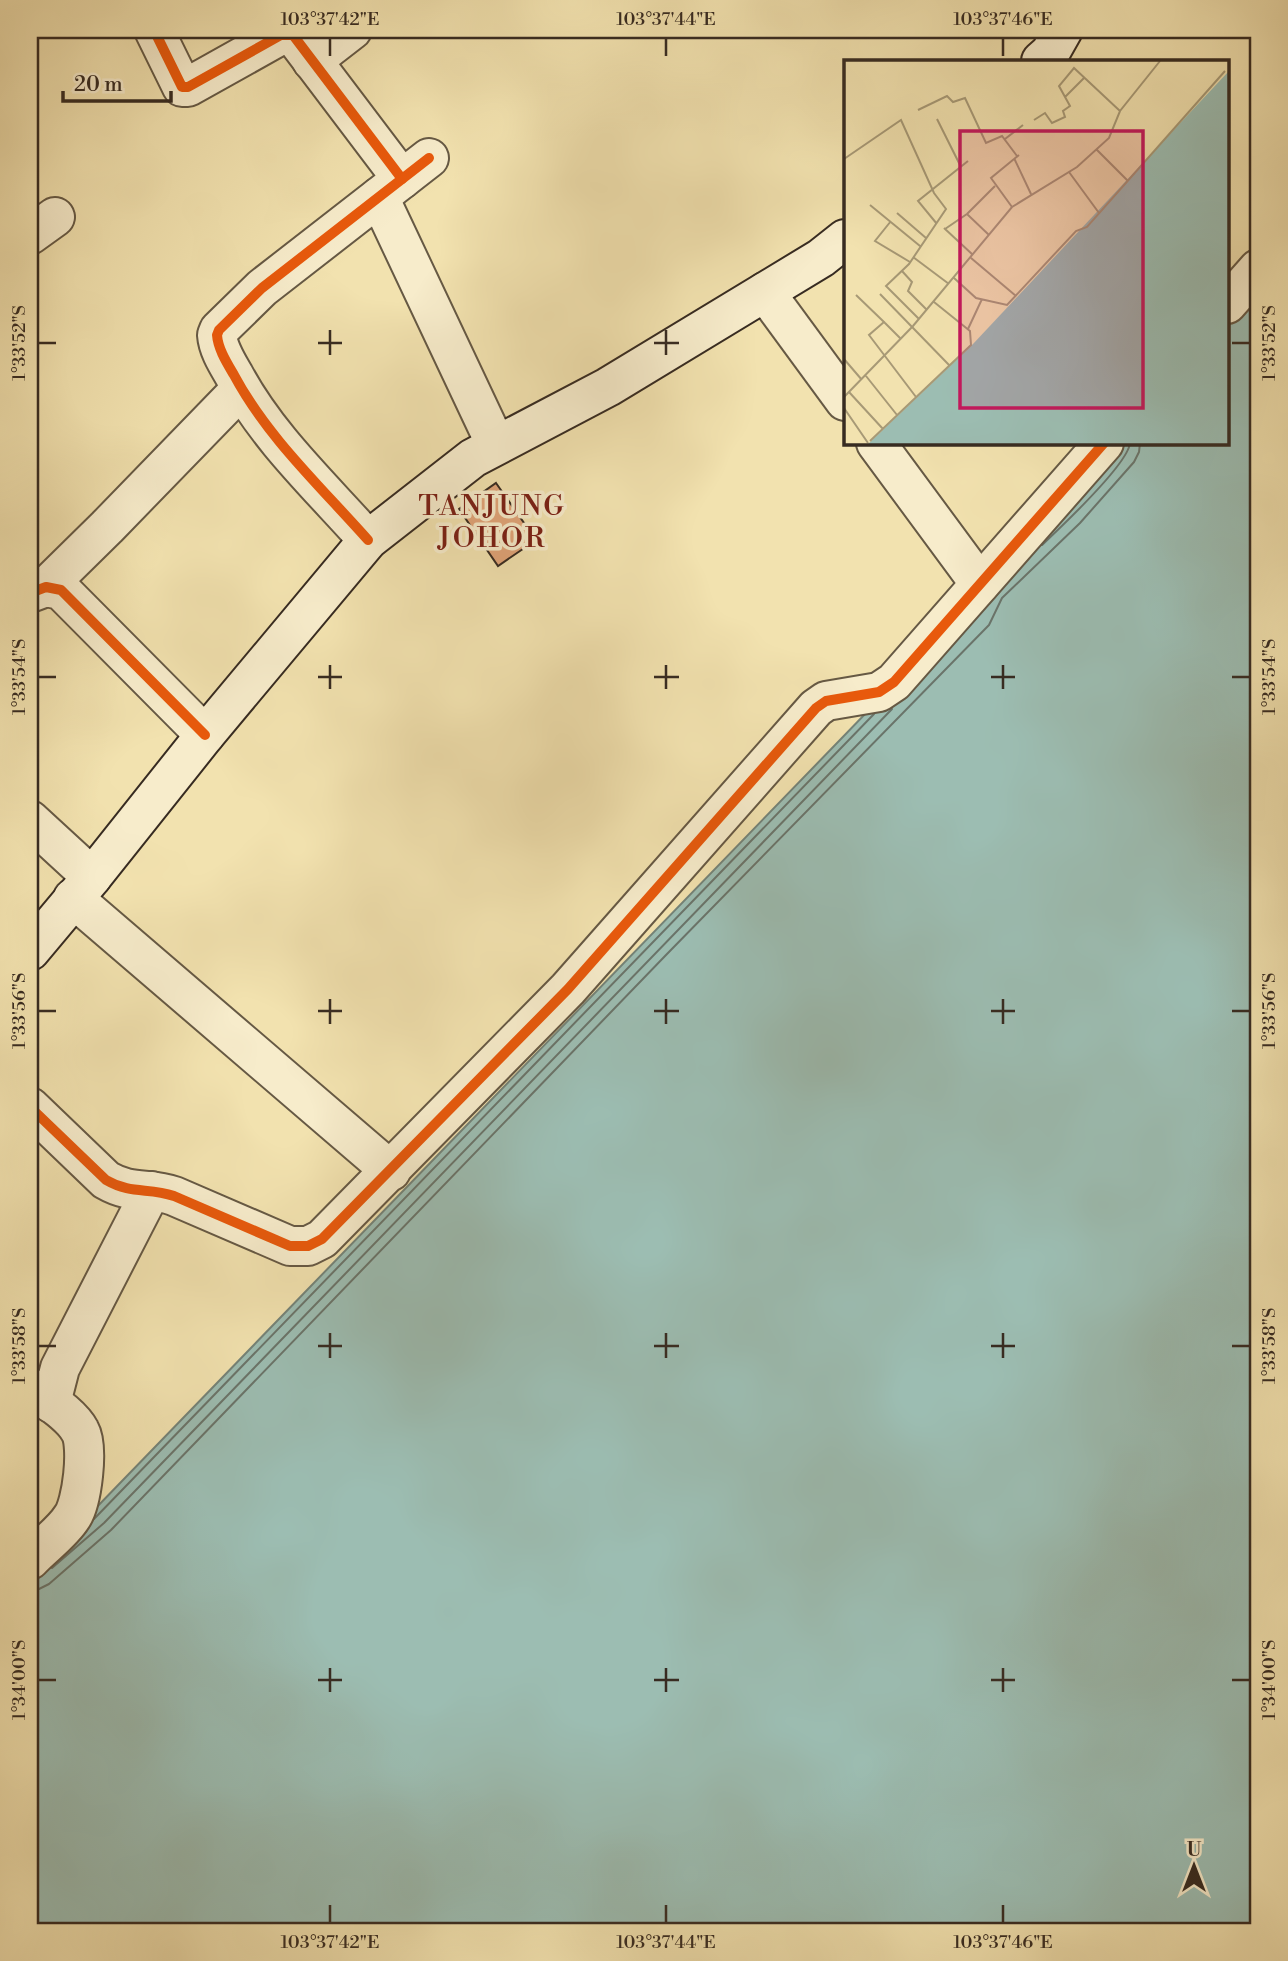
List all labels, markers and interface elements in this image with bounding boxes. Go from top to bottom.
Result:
text: 103°37'42"E [281,8,379,31]
text: 103°37'44"E [616,8,716,31]
text: 103°37'46"E [953,8,1053,31]
scale bar [63,60,172,104]
inset map [844,60,1228,444]
text: 20 m [74,72,123,98]
text: 1°33'52"S [8,305,31,381]
text: 1°33'52"S [1258,305,1281,381]
district label: TANJUNG JOHOR [418,489,566,556]
text: 1°33'54"S [8,639,31,715]
text: 1°33'54"S [1258,639,1281,715]
text: 1°33'56"S [8,973,31,1049]
text: 1°33'56"S [1258,973,1281,1049]
text: 1°33'58"S [8,1308,31,1384]
text: 1°33'58"S [1258,1308,1281,1384]
text: 1°34'00"S [8,1640,31,1720]
text: 1°34'00"S [1258,1640,1281,1720]
north arrow [1158,1832,1228,1902]
text: U [1187,1838,1202,1862]
text: 103°37'42"E [281,1931,379,1954]
text: 103°37'44"E [616,1931,716,1954]
text: 103°37'46"E [953,1931,1053,1954]

